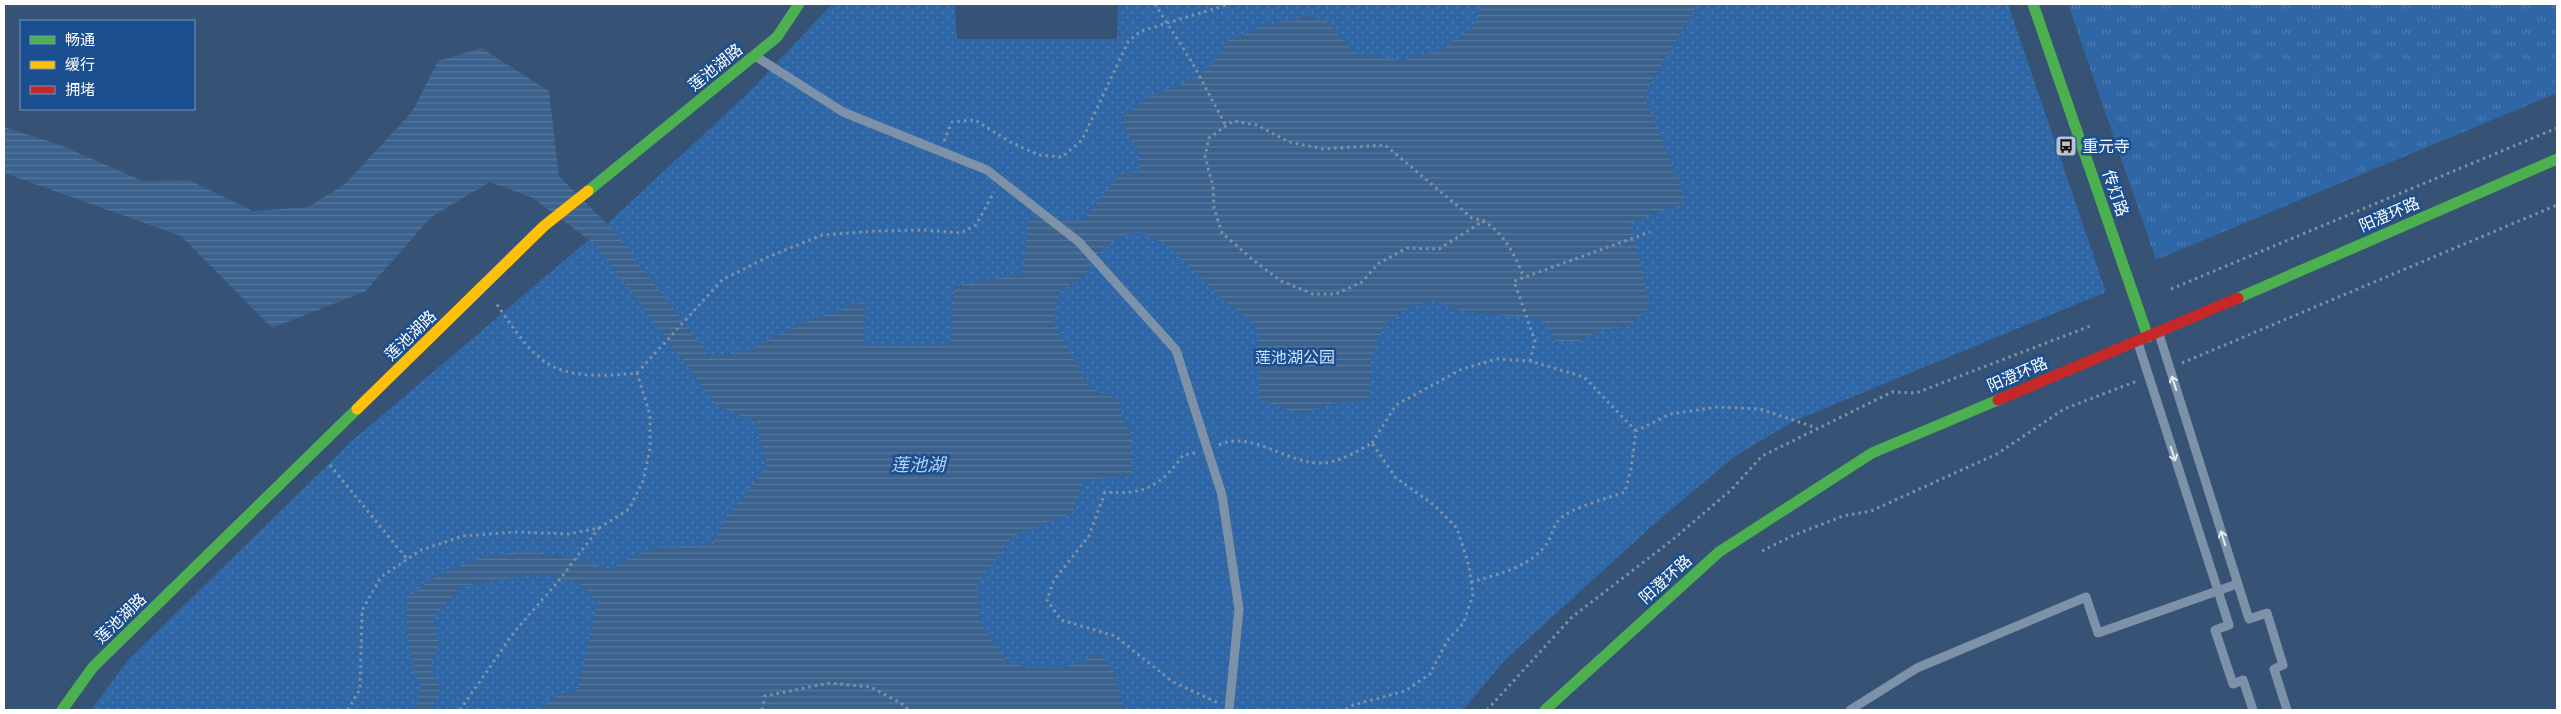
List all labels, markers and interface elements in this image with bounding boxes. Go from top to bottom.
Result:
legend [20,20,195,110]
text: 畅通 [65,31,95,49]
street label: 莲池湖路 [684,40,746,95]
text: 缓行 [65,56,95,74]
text: 拥堵 [65,81,95,99]
bus stop icon: 重元寺 [2054,134,2078,158]
place label: 重元寺 [2082,137,2130,156]
street label: 传灯路 [2099,167,2132,219]
street label: 阳澄环路 [2356,193,2422,236]
street label: 莲池湖路 [381,306,440,364]
park label: 莲池湖公园 [1255,348,1335,367]
street label: 阳澄环路 [1984,353,2050,396]
one-way arrow [2169,375,2178,391]
one-way arrow [2169,445,2179,461]
water label: 莲池湖 [891,454,948,475]
one-way arrow [2217,530,2227,546]
street label: 阳澄环路 [1635,551,1695,608]
street label: 莲池湖路 [91,589,150,647]

